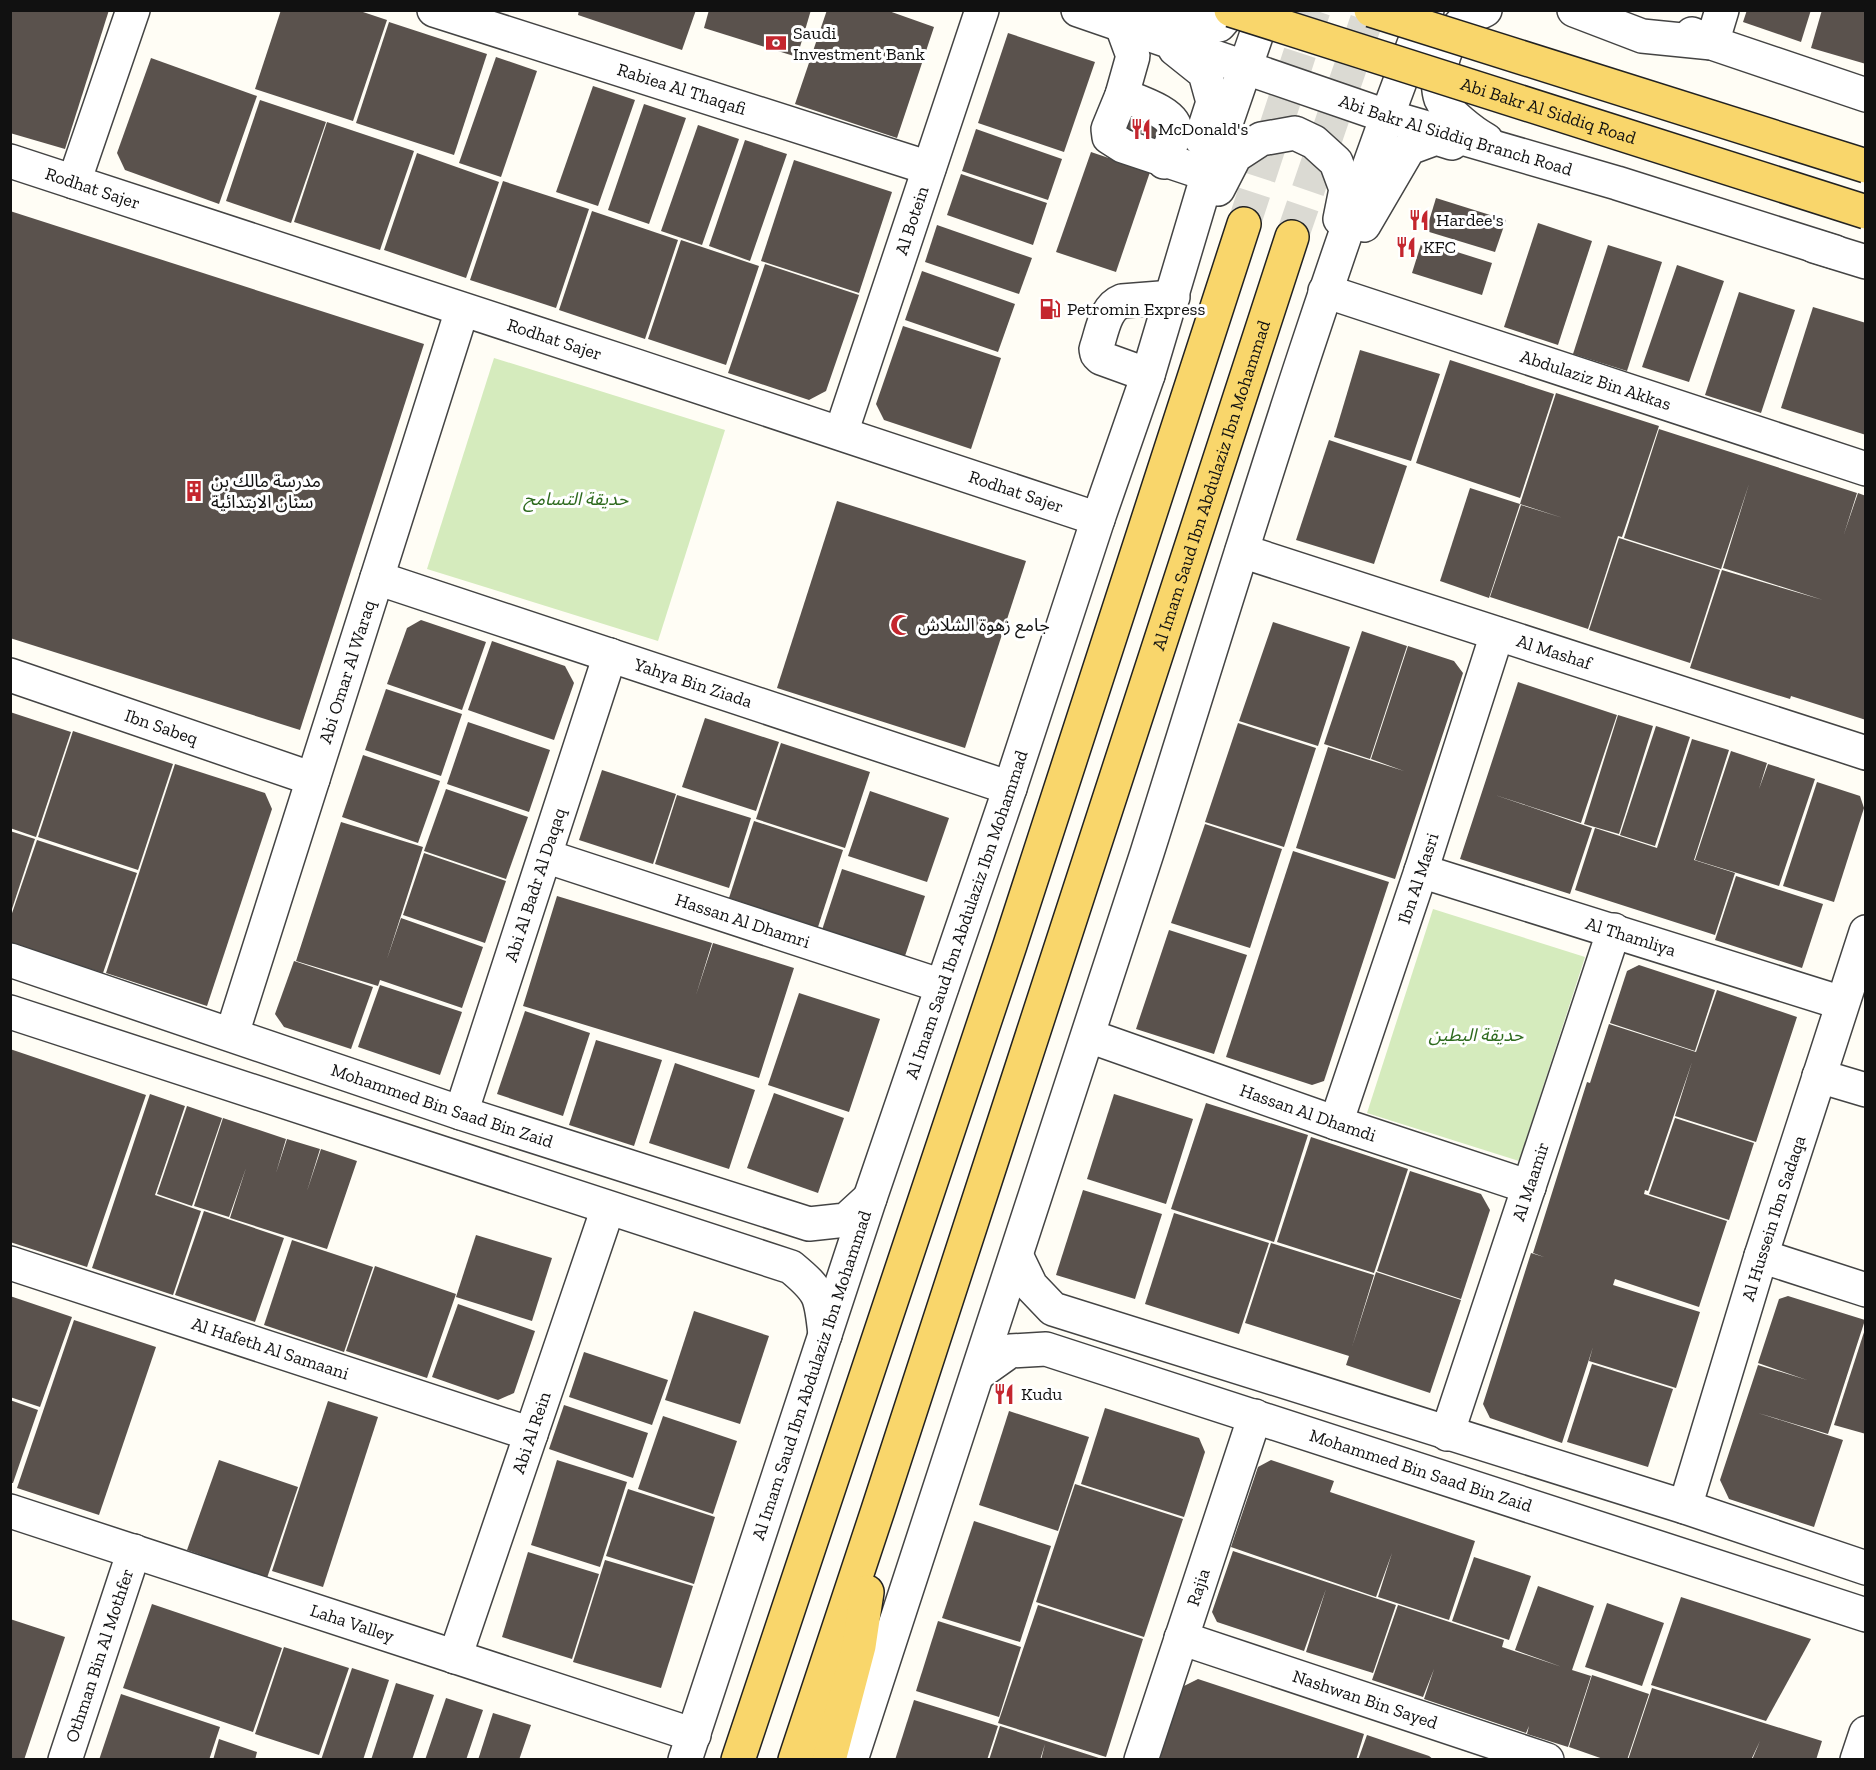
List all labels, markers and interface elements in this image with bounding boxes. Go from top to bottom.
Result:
place label: Saudi Investment Bank [793,22,926,65]
bank icon: Saudi Investment Bank [764,31,788,55]
street label: Rabiea Al Thaqafi [615,58,749,120]
street label: Abi Bakr Al Siddiq Road [1458,73,1639,149]
street label: Abi Bakr Al Siddiq Branch Road [1336,90,1575,181]
restaurant icon: McDonald's [1129,117,1153,141]
place label: McDonald's [1158,118,1248,140]
street label: Rodhat Sajer [42,162,143,214]
street label: Al Botein [890,183,934,258]
restaurant icon: Hardee's [1407,208,1431,232]
place label: Hardee's [1436,209,1504,231]
restaurant icon: KFC [1394,235,1418,259]
place label: KFC [1423,236,1456,258]
fuel station icon: Petromin Express [1038,297,1062,321]
place label: Petromin Express [1067,298,1205,320]
street label: Rodhat Sajer [504,314,605,365]
street label: Al Imam Saud Ibn Abdulaziz Ibn Mohammad [1147,317,1275,653]
street label: Abdulaziz Bin Akkas [1517,345,1674,415]
street label: Rodhat Sajer [966,465,1066,518]
place label: مدرسة مالك بن سنان الابتدائية [211,470,321,513]
building icon: مدرسة مالك بن سنان الابتدائية [182,479,206,503]
park label: حديقة التسامح [523,488,629,513]
street label: Abi Omar Al Waraq [314,597,380,746]
mosque icon: جامع زهوة الشلاش [889,613,913,637]
place label: جامع زهوة الشلاش [918,614,1050,639]
street label: Al Mashaf [1514,630,1595,675]
street label: Yahya Bin Ziada [630,653,755,713]
street label: Ibn Sabeq [122,704,201,750]
street label: Al Imam Saud Ibn Abdulaziz Ibn Mohammad [900,747,1033,1082]
street label: Abi Al Badr Al Daqaq [500,805,571,965]
street label: Ibn Al Masri [1393,830,1444,927]
street label: Hassan Al Dhamri [673,888,813,953]
street label: Al Thamliya [1583,912,1679,961]
park label: حديقة البطين [1429,1024,1524,1046]
street label: Mohammed Bin Saad Bin Zaid [328,1059,556,1153]
street label: Hassan Al Dhamdi [1237,1079,1379,1147]
street label: Al Hussein Ibn Sadaqa [1737,1132,1810,1304]
street label: Al Maamir [1507,1139,1554,1224]
street label: Al Imam Saud Ibn Abdulaziz Ibn Mohammad [747,1208,876,1543]
street label: Al Hafeth Al Samaani [189,1312,352,1384]
restaurant icon: Kudu [992,1382,1016,1406]
place label: Kudu [1021,1383,1062,1405]
street label: Abi Al Rein [507,1388,556,1477]
street label: Mohammed Bin Saad Bin Zaid [1307,1424,1535,1517]
street label: Rajia [1182,1565,1215,1609]
street label: Othman Bin Al Mothfer [60,1566,138,1745]
street label: Laha Valley [307,1599,398,1647]
street label: Nashwan Bin Sayed [1290,1665,1441,1734]

